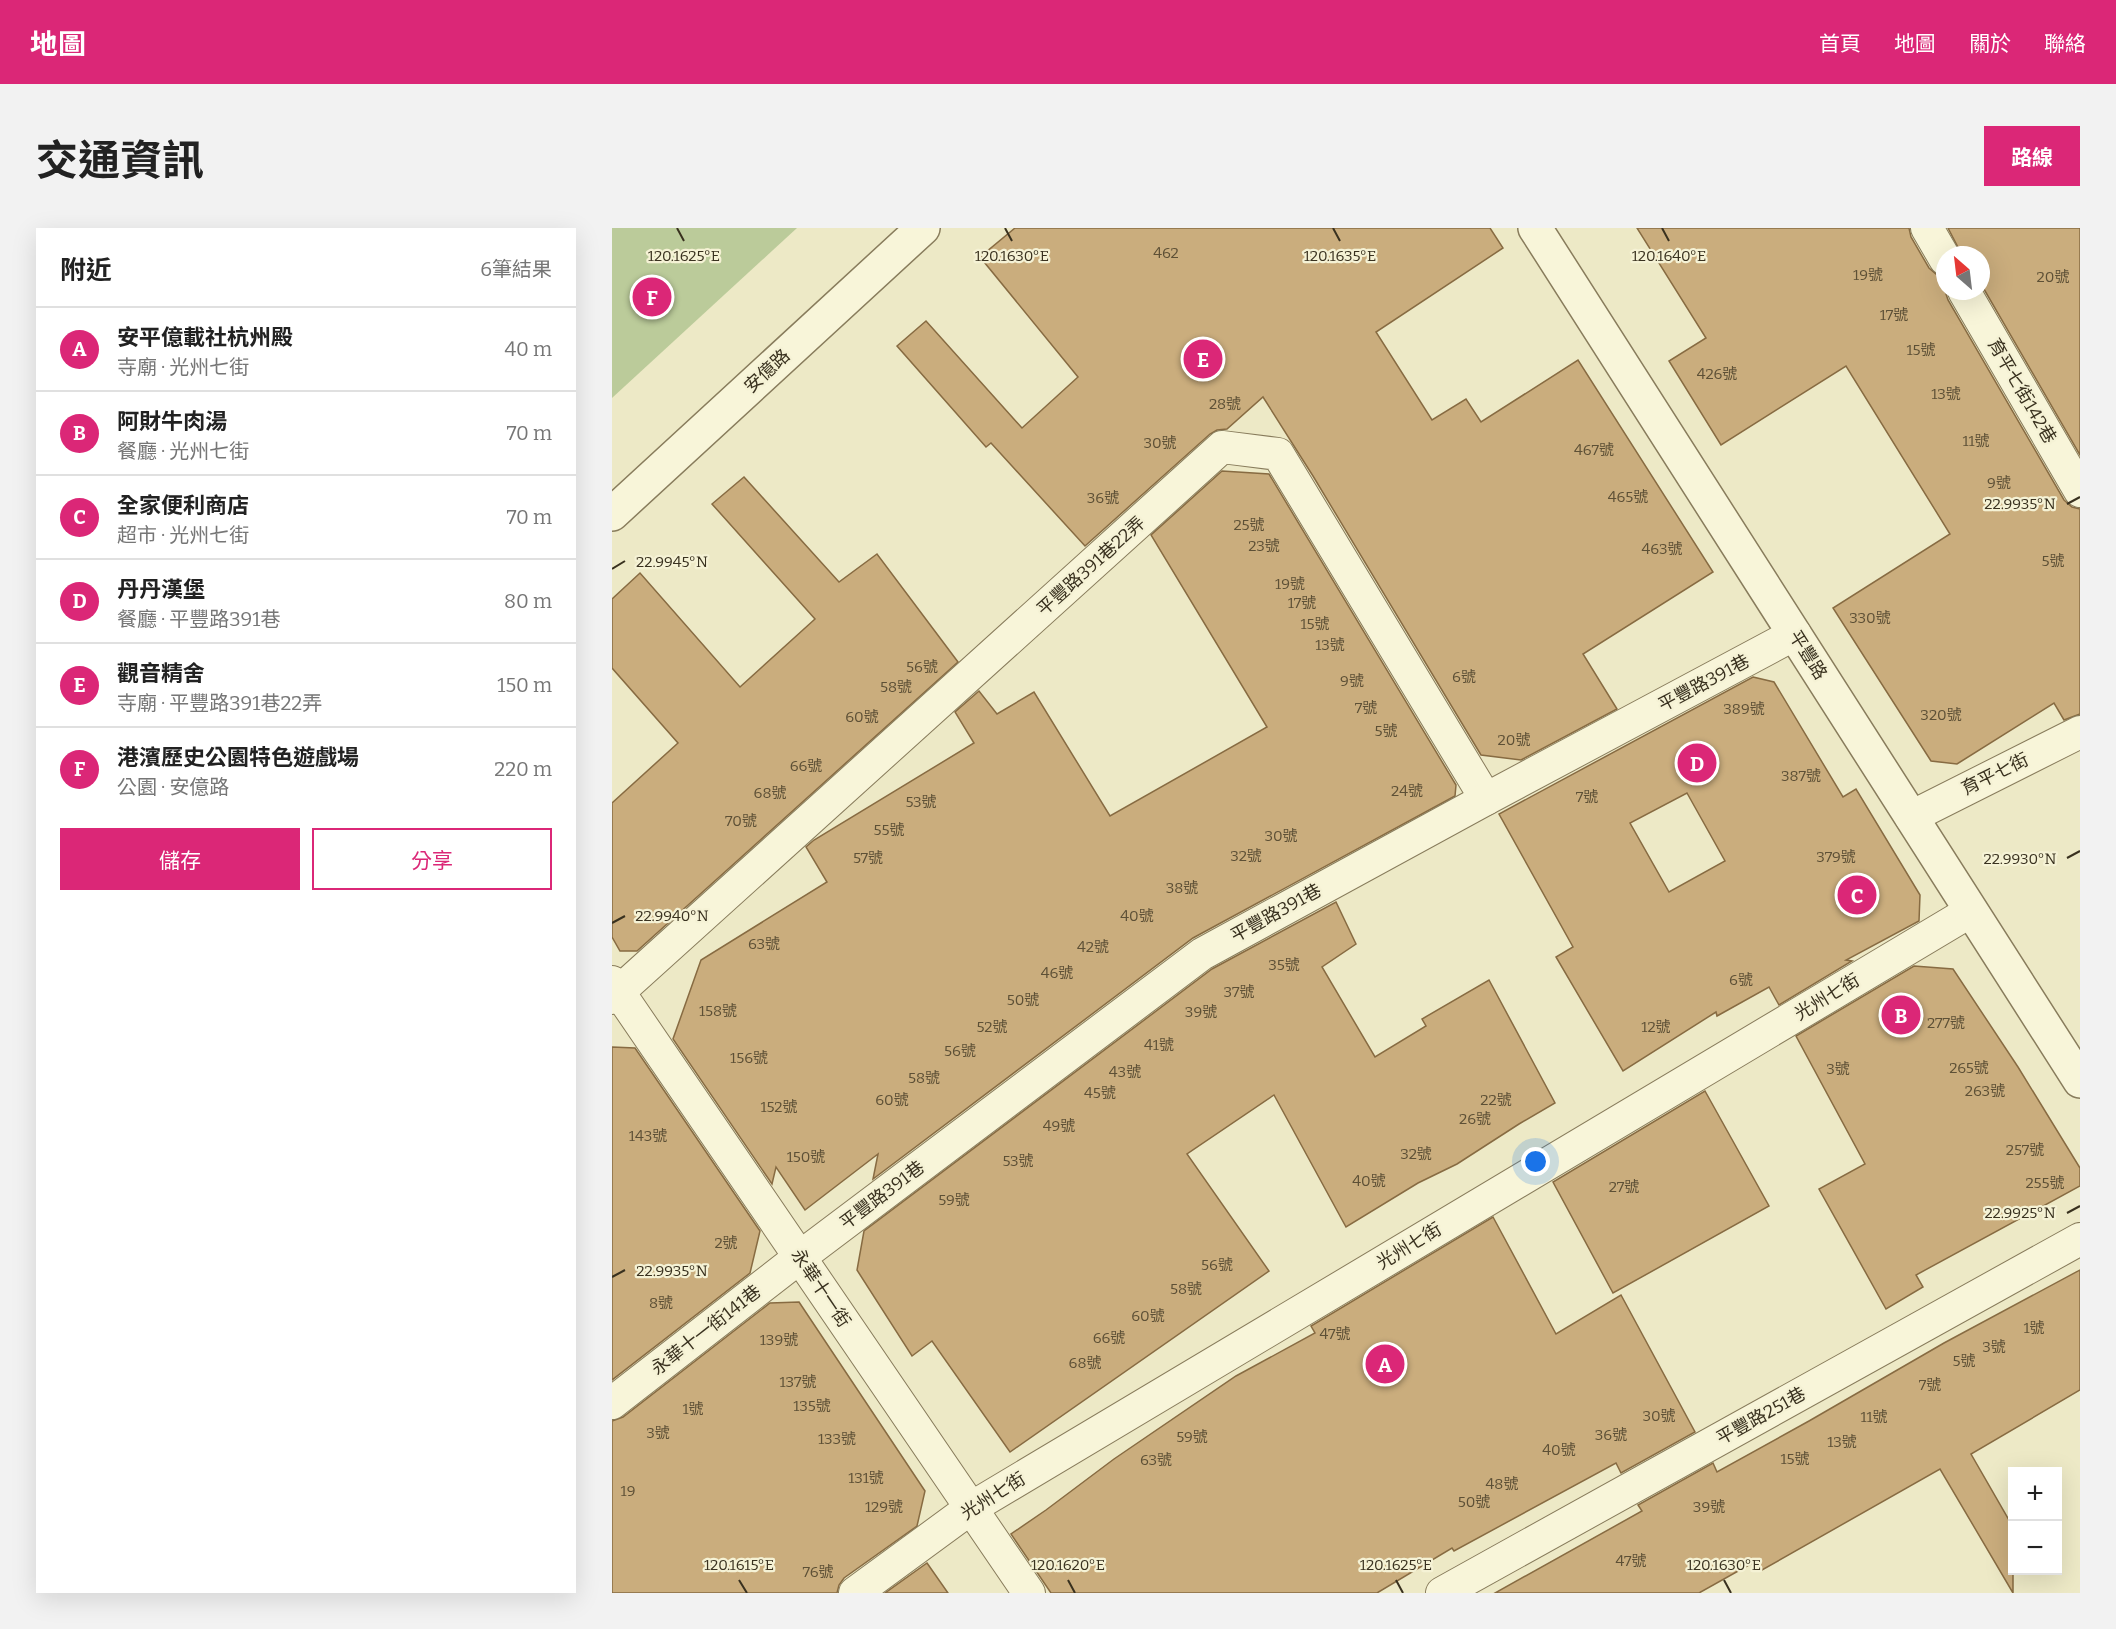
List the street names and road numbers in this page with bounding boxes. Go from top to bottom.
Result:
street label: 育平七街142巷 [1983,335,2061,447]
street label: 安億路 [740,345,794,397]
street label: 平豐路391巷22弄 [1032,512,1150,620]
street label: 平豐路 [1784,626,1832,684]
street label: 平豐路391巷 [1655,650,1753,716]
street label: 育平七街 [1958,748,2032,800]
street label: 平豐路391巷 [1227,879,1325,947]
street label: 光州七街 [1790,969,1864,1025]
street label: 平豐路391巷 [835,1156,929,1234]
street label: 光州七街 [1372,1218,1446,1274]
street label: 永華十一街 [787,1245,855,1331]
street label: 永華十一街141巷 [647,1280,765,1380]
street label: 平豐路251巷 [1713,1382,1809,1450]
street label: 光州七街 [957,1468,1029,1524]

